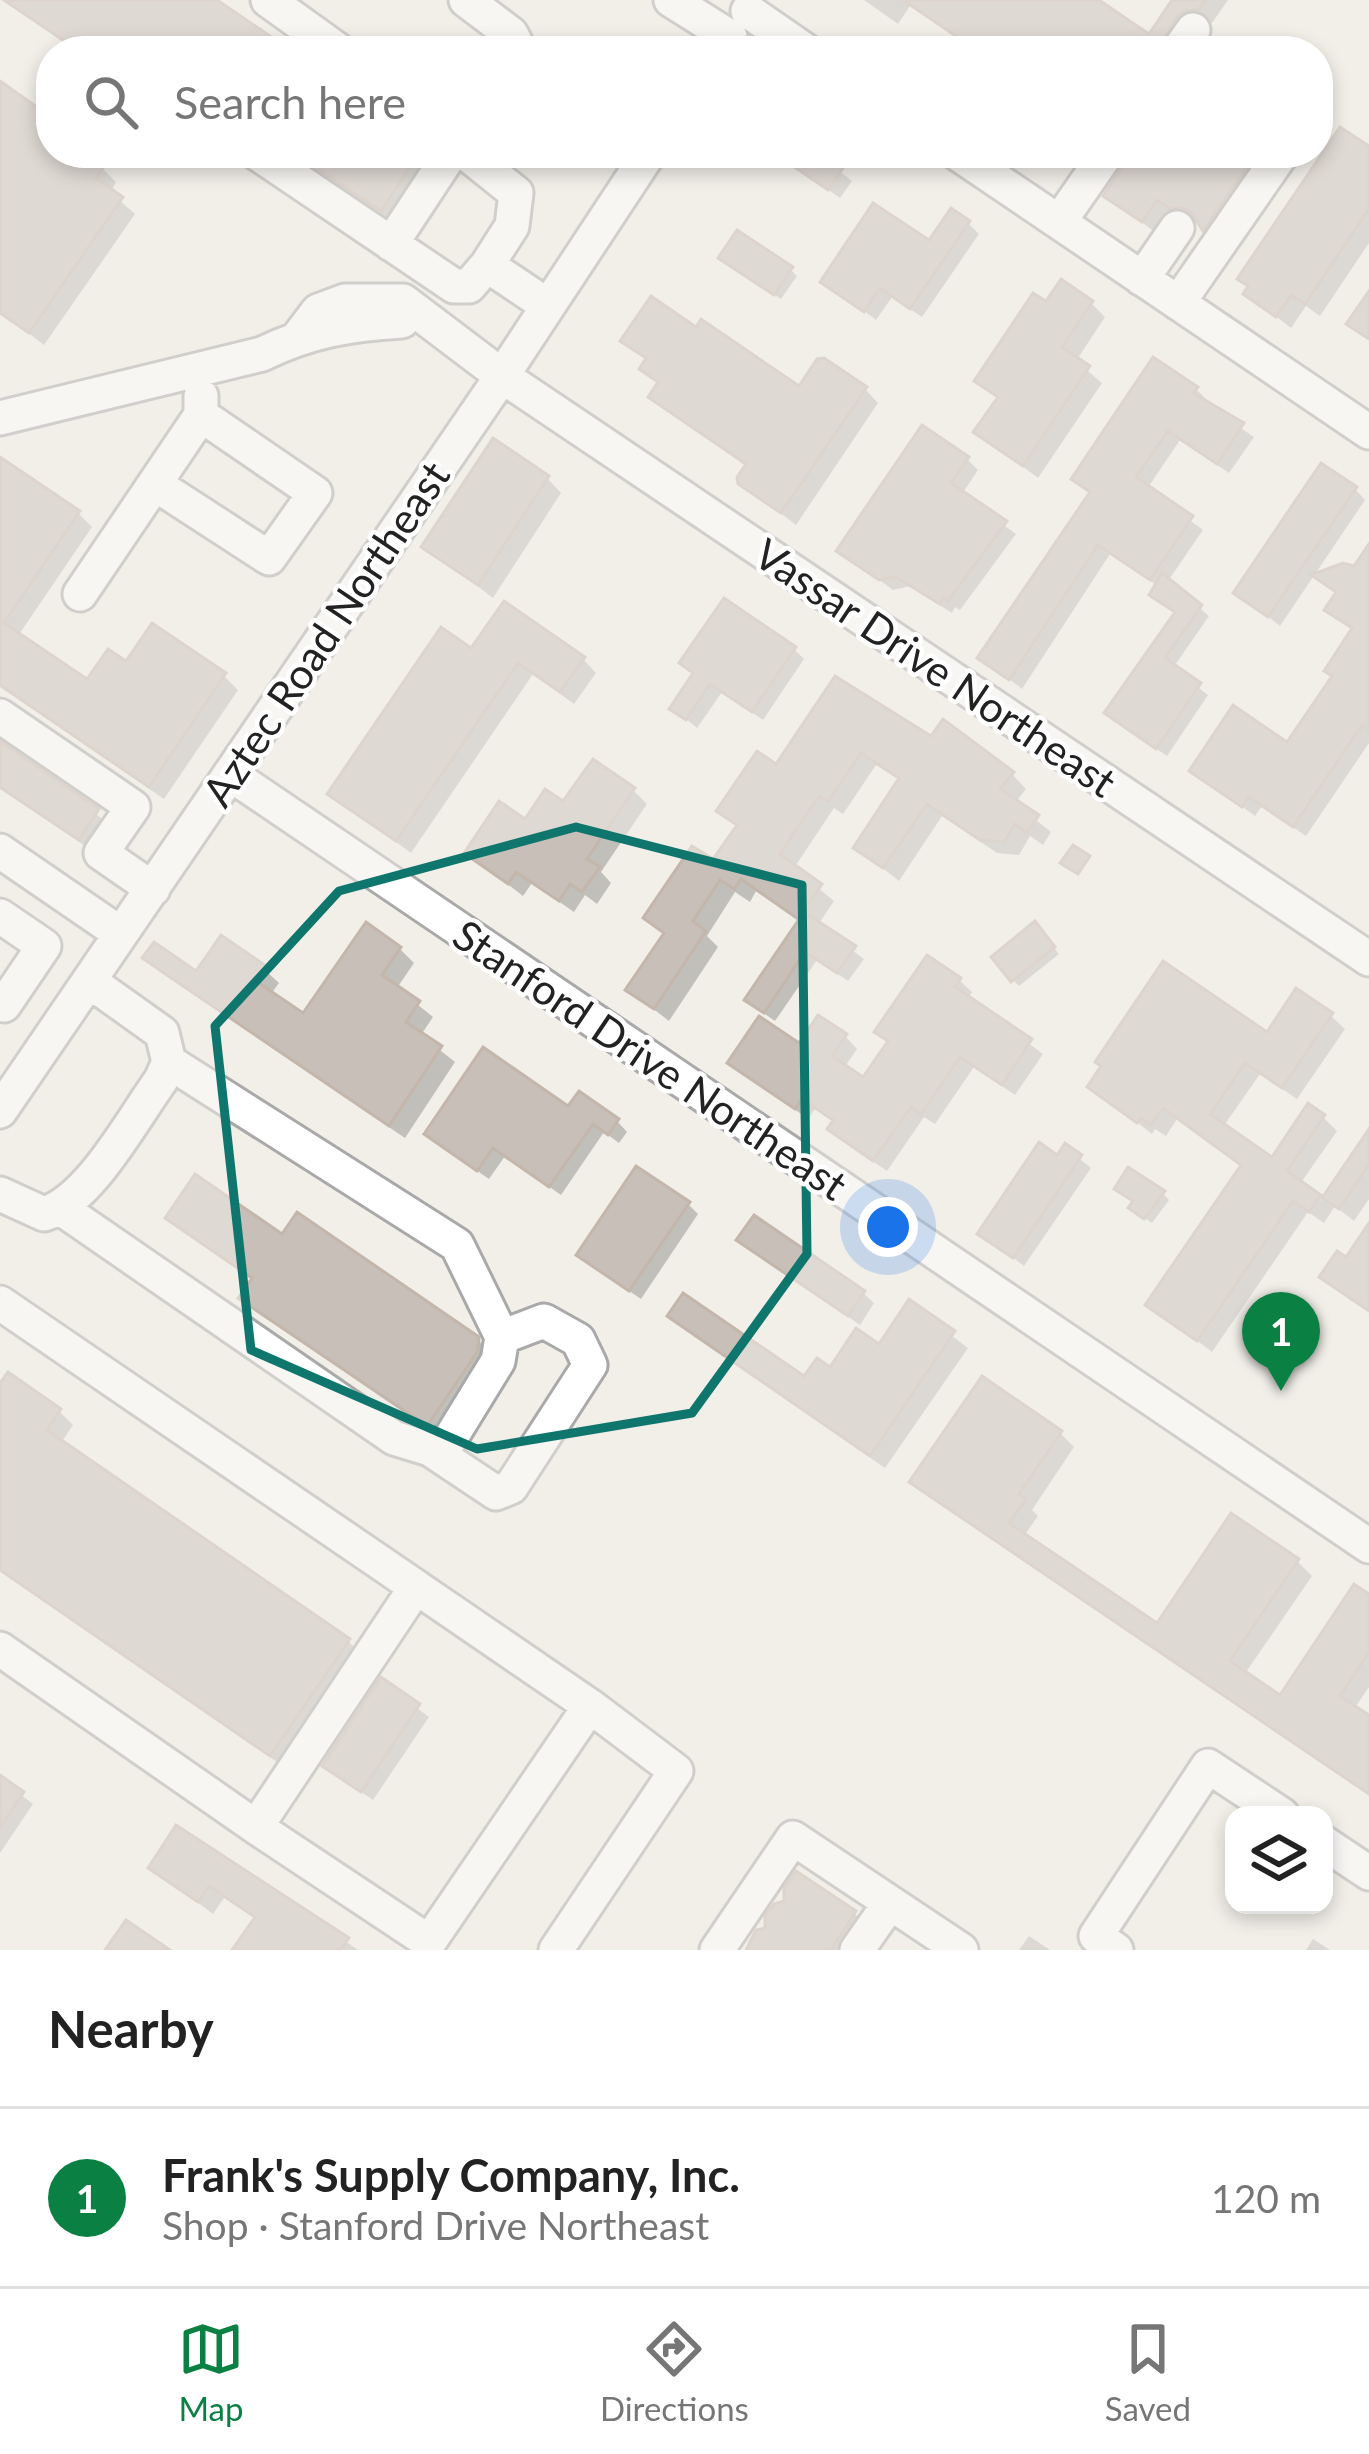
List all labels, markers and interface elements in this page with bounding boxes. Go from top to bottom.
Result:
search box [36,36,1333,168]
icon: search [78,69,144,135]
text: Search here [174,75,406,129]
street label: Aztec Road Northeast [191,452,459,815]
street label: Vassar Drive Northeast [745,528,1126,807]
street label: Stanford Drive Northeast [444,909,857,1210]
your location [858,1197,918,1257]
pin: 1 [1242,1292,1320,1391]
map controls [1225,1806,1333,1914]
button: layers [1225,1806,1333,1914]
text: Nearby [48,1998,214,2059]
text: Frank's Supply Company, Inc. [162,2148,740,2202]
text: 1 [76,2175,98,2221]
text: 120 m [1211,2175,1321,2221]
text: Shop · Stanford Drive Northeast [162,2202,709,2248]
tab: Map [178,2316,244,2428]
tab: Directions [600,2316,749,2428]
tab: Saved [1105,2316,1191,2428]

